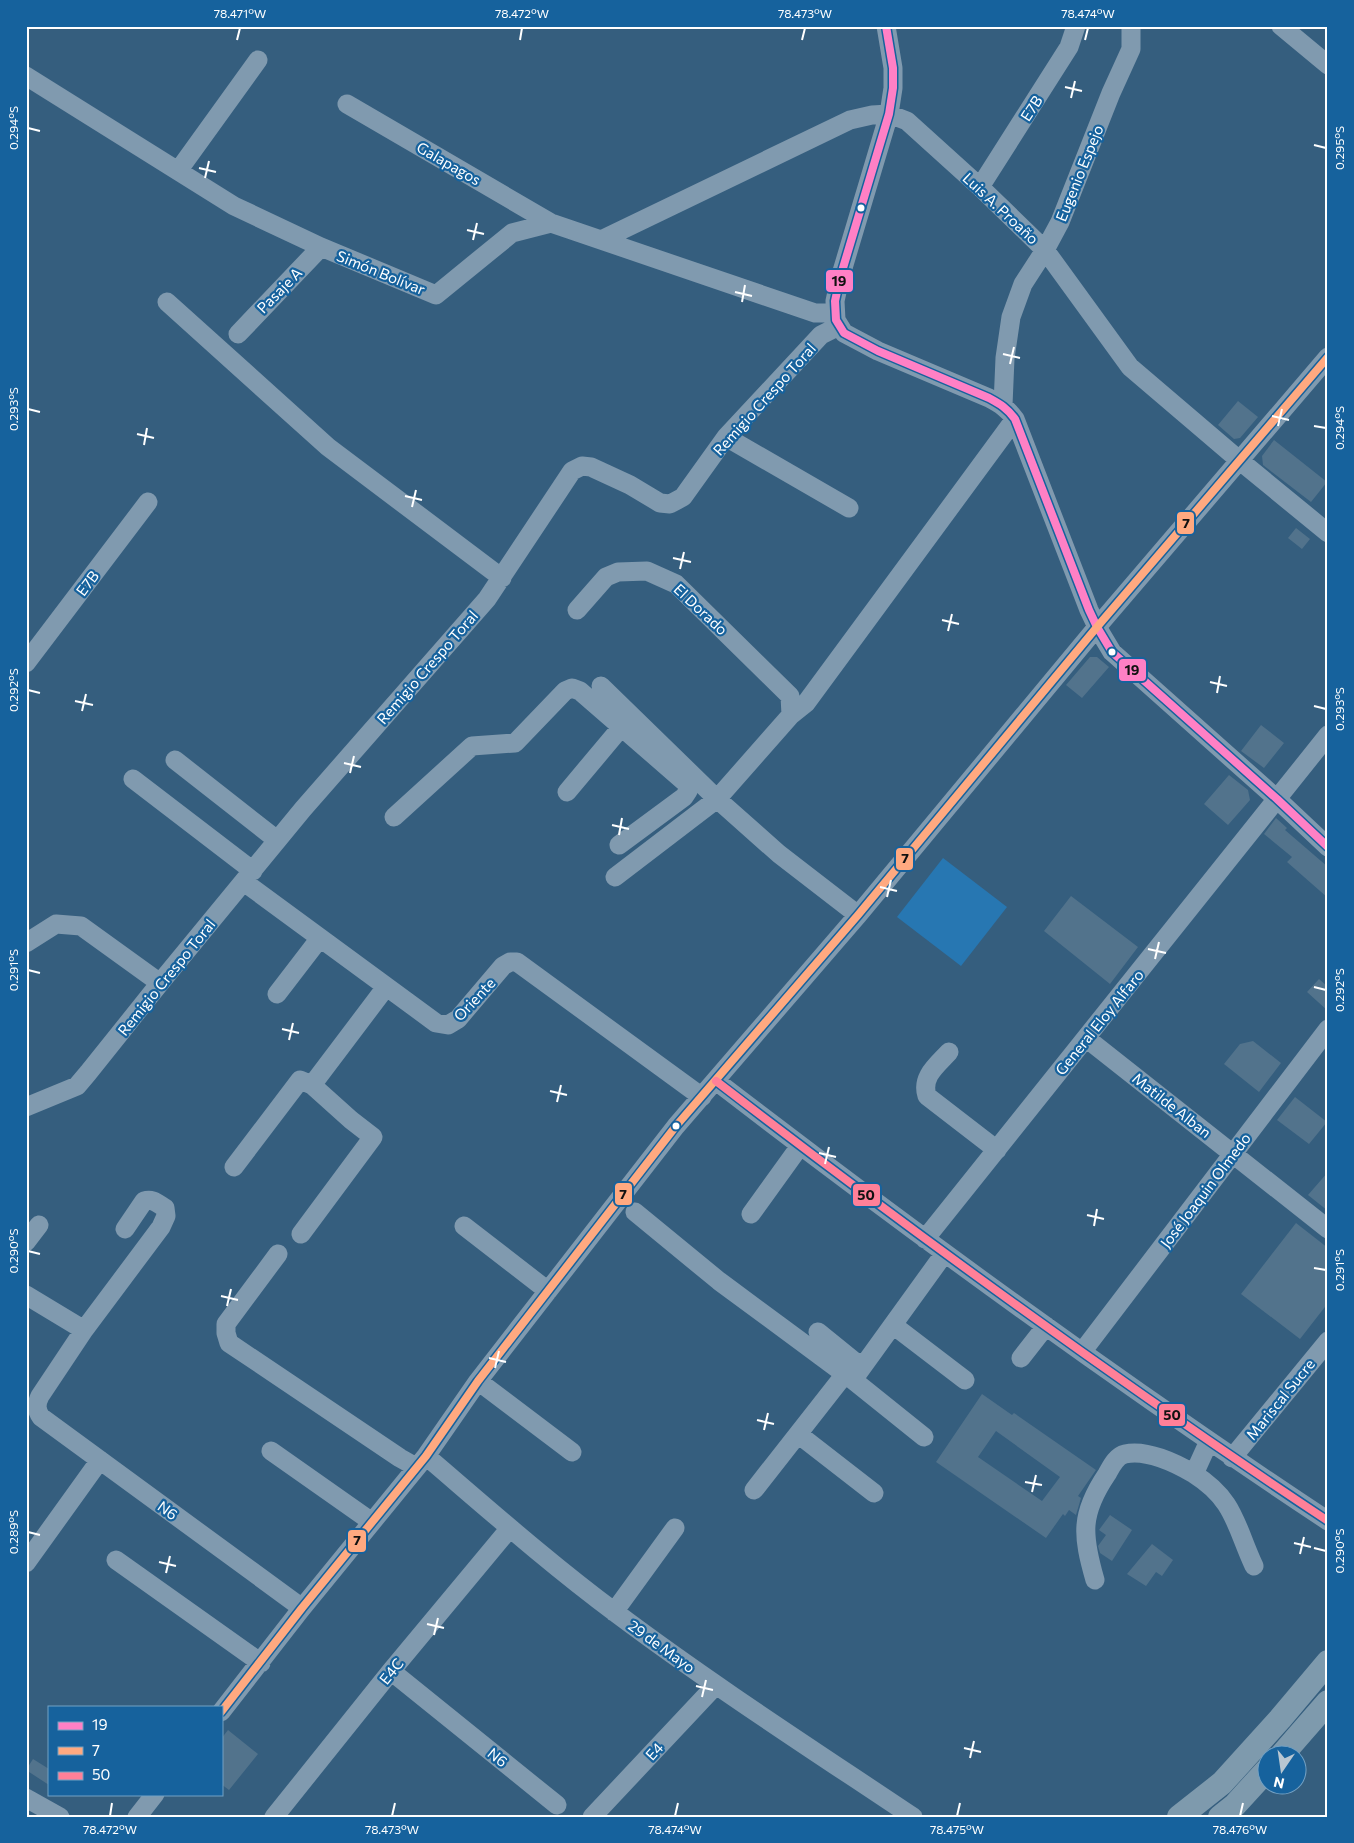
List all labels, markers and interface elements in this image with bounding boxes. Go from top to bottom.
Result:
text: 78.471°W [214,6,266,20]
text: 78.472°W [495,6,549,20]
text: 78.473°W [778,6,832,20]
text: 78.474°W [1061,6,1115,20]
street label: E7B [1016,92,1046,124]
text: 0.294°S [6,106,20,150]
street label: Eugenio Espejo [1051,122,1107,224]
text: 0.295°S [1332,126,1346,170]
street label: Galapagos [414,137,484,189]
street label: Luis A. Proaño [959,168,1043,248]
unlabelled marker [856,203,866,213]
street label: Simón Bolívar [334,246,428,298]
street label: Pasaje A [253,263,305,317]
line badge: 19 [825,269,854,293]
text: 19 [832,272,847,289]
street label: Remigio Crespo Toral [709,339,819,459]
text: 0.293°S [6,387,20,431]
text: 0.294°S [1332,406,1346,450]
line badge: 7 [1176,511,1195,535]
text: 7 [1182,514,1190,531]
street label: E7B [72,567,102,599]
street label: El Dorado [670,580,732,638]
street label: Remigio Crespo Toral [373,607,481,727]
unlabelled marker [1107,647,1117,657]
line badge: 19 [1118,658,1147,682]
text: 19 [1125,661,1140,678]
text: 0.292°S [6,668,20,712]
text: 0.293°S [1332,687,1346,731]
line badge: 7 [895,847,914,871]
text: 7 [901,849,909,866]
street label: Remigio Crespo Toral [114,915,218,1039]
text: 0.291°S [6,949,20,991]
street label: General Eloy Alfaro [1051,966,1147,1078]
text: 0.292°S [1332,968,1346,1012]
street label: Oriente [449,974,499,1024]
street label: Matilde Alban [1129,1069,1215,1141]
unlabelled marker [671,1121,681,1131]
street label: José Joaquin Olmedo [1156,1129,1254,1251]
line badge: 7 [614,1182,633,1206]
line badge: 50 [852,1183,881,1207]
text: 7 [619,1185,627,1202]
text: 50 [857,1186,875,1203]
text: 0.290°S [6,1229,20,1273]
text: 0.291°S [1332,1249,1346,1291]
street label: Mariscal Sucre [1242,1355,1318,1443]
line badge: 50 [1158,1403,1186,1427]
text: 50 [1163,1406,1181,1423]
street label: N6 [154,1497,182,1523]
text: 0.289°S [6,1510,20,1554]
line badge: 7 [347,1529,367,1553]
text: 0.290°S [1332,1529,1346,1573]
text: 7 [353,1531,361,1548]
street label: 29 de Mayo [625,1616,699,1676]
street label: E4C [375,1654,407,1688]
legend [48,1706,222,1796]
text: 19 [92,1715,108,1733]
street label: E4 [641,1738,667,1764]
text: 7 [92,1741,100,1759]
street label: N6 [484,1744,512,1770]
north arrow [1256,1746,1306,1796]
text: 50 [92,1765,110,1783]
text: N [1272,1774,1286,1793]
text: 78.472°W [83,1822,137,1836]
text: 78.473°W [365,1822,419,1836]
text: 78.474°W [648,1822,702,1836]
text: 78.475°W [930,1822,984,1836]
text: 78.476°W [1213,1822,1267,1836]

